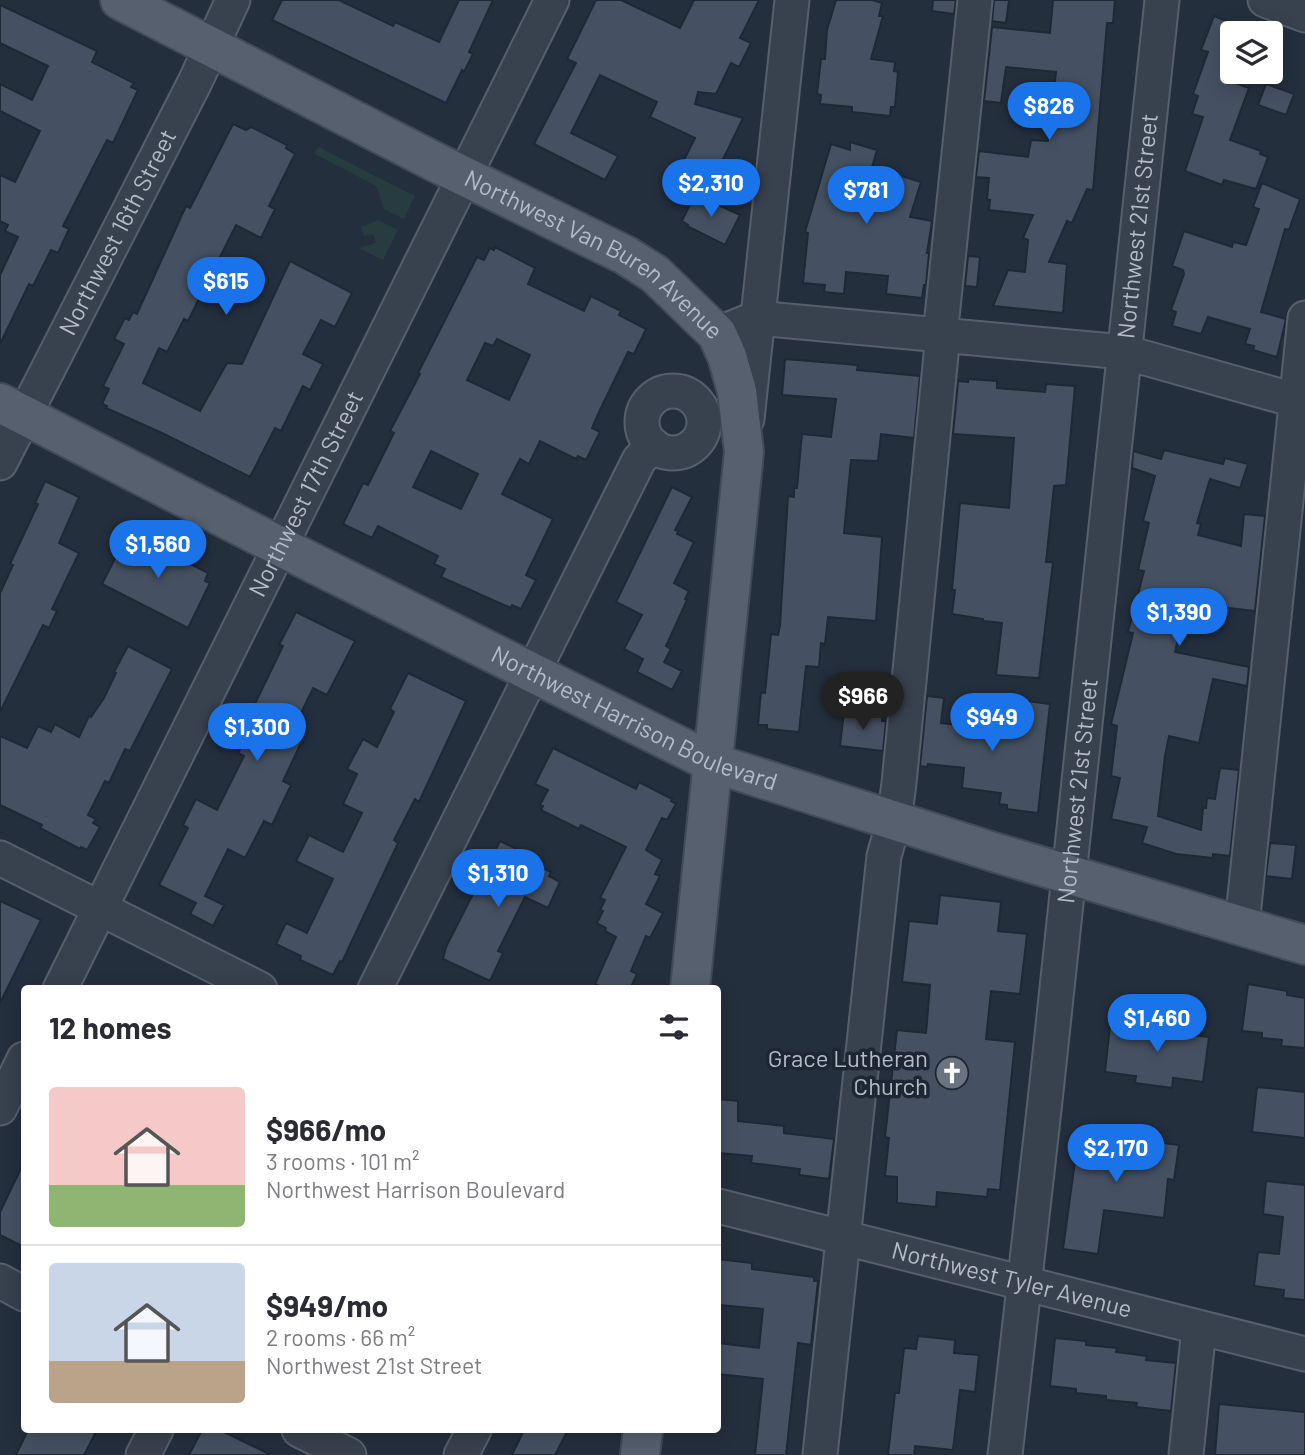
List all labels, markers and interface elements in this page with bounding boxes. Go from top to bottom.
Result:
map controls [1220,21,1283,84]
button: layers [1220,21,1283,84]
pin: $826 [1008,82,1090,142]
text: $826 [1024,91,1074,119]
street label: Northwest 21st Street [1110,112,1163,340]
street label: Northwest 16th Street [52,124,181,340]
pin: $2,310 [654,160,768,219]
street label: Northwest Van Buren Avenue [460,163,729,345]
pin: $781 [825,166,907,226]
text: $2,310 [678,168,744,196]
text: $781 [844,175,888,203]
pin: $615 [185,258,267,317]
text: $615 [203,266,249,294]
street label: Northwest 17th Street [242,385,368,601]
pin: $1,560 [101,520,215,580]
text: $1,560 [125,529,191,557]
pin: $1,390 [1122,588,1236,648]
text: $1,390 [1146,597,1212,625]
street label: Northwest Harrison Boulevard [487,639,781,796]
pin: $966 [822,672,904,732]
street label: Northwest 21st Street [1050,677,1103,905]
text: $966 [838,681,888,709]
pin: $949 [951,694,1033,753]
text: $949 [966,702,1018,730]
pin: $1,300 [200,704,314,763]
text: $1,300 [224,712,290,740]
pin: $1,310 [441,850,555,909]
text: $1,310 [468,858,529,886]
pin: $1,460 [1100,995,1214,1054]
text: $1,460 [1124,1003,1190,1031]
icon: filters [655,1008,693,1046]
text: 12 homes [49,1009,172,1045]
place label: Grace Lutheran Church [768,1043,928,1100]
church icon: Grace Lutheran Church [933,1054,971,1092]
text: $966/mo [266,1111,386,1147]
icon: home [105,1115,189,1199]
pin: $2,170 [1059,1124,1173,1184]
text: $2,170 [1084,1133,1148,1161]
text: 3 rooms · 101 m² [266,1147,419,1175]
text: Northwest Harrison Boulevard [266,1175,565,1203]
street label: Northwest Tyler Avenue [889,1234,1135,1323]
text: $949/mo [266,1287,388,1323]
icon: home [105,1291,189,1375]
text: 2 rooms · 66 m² [266,1323,415,1351]
text: Northwest 21st Street [266,1351,482,1379]

